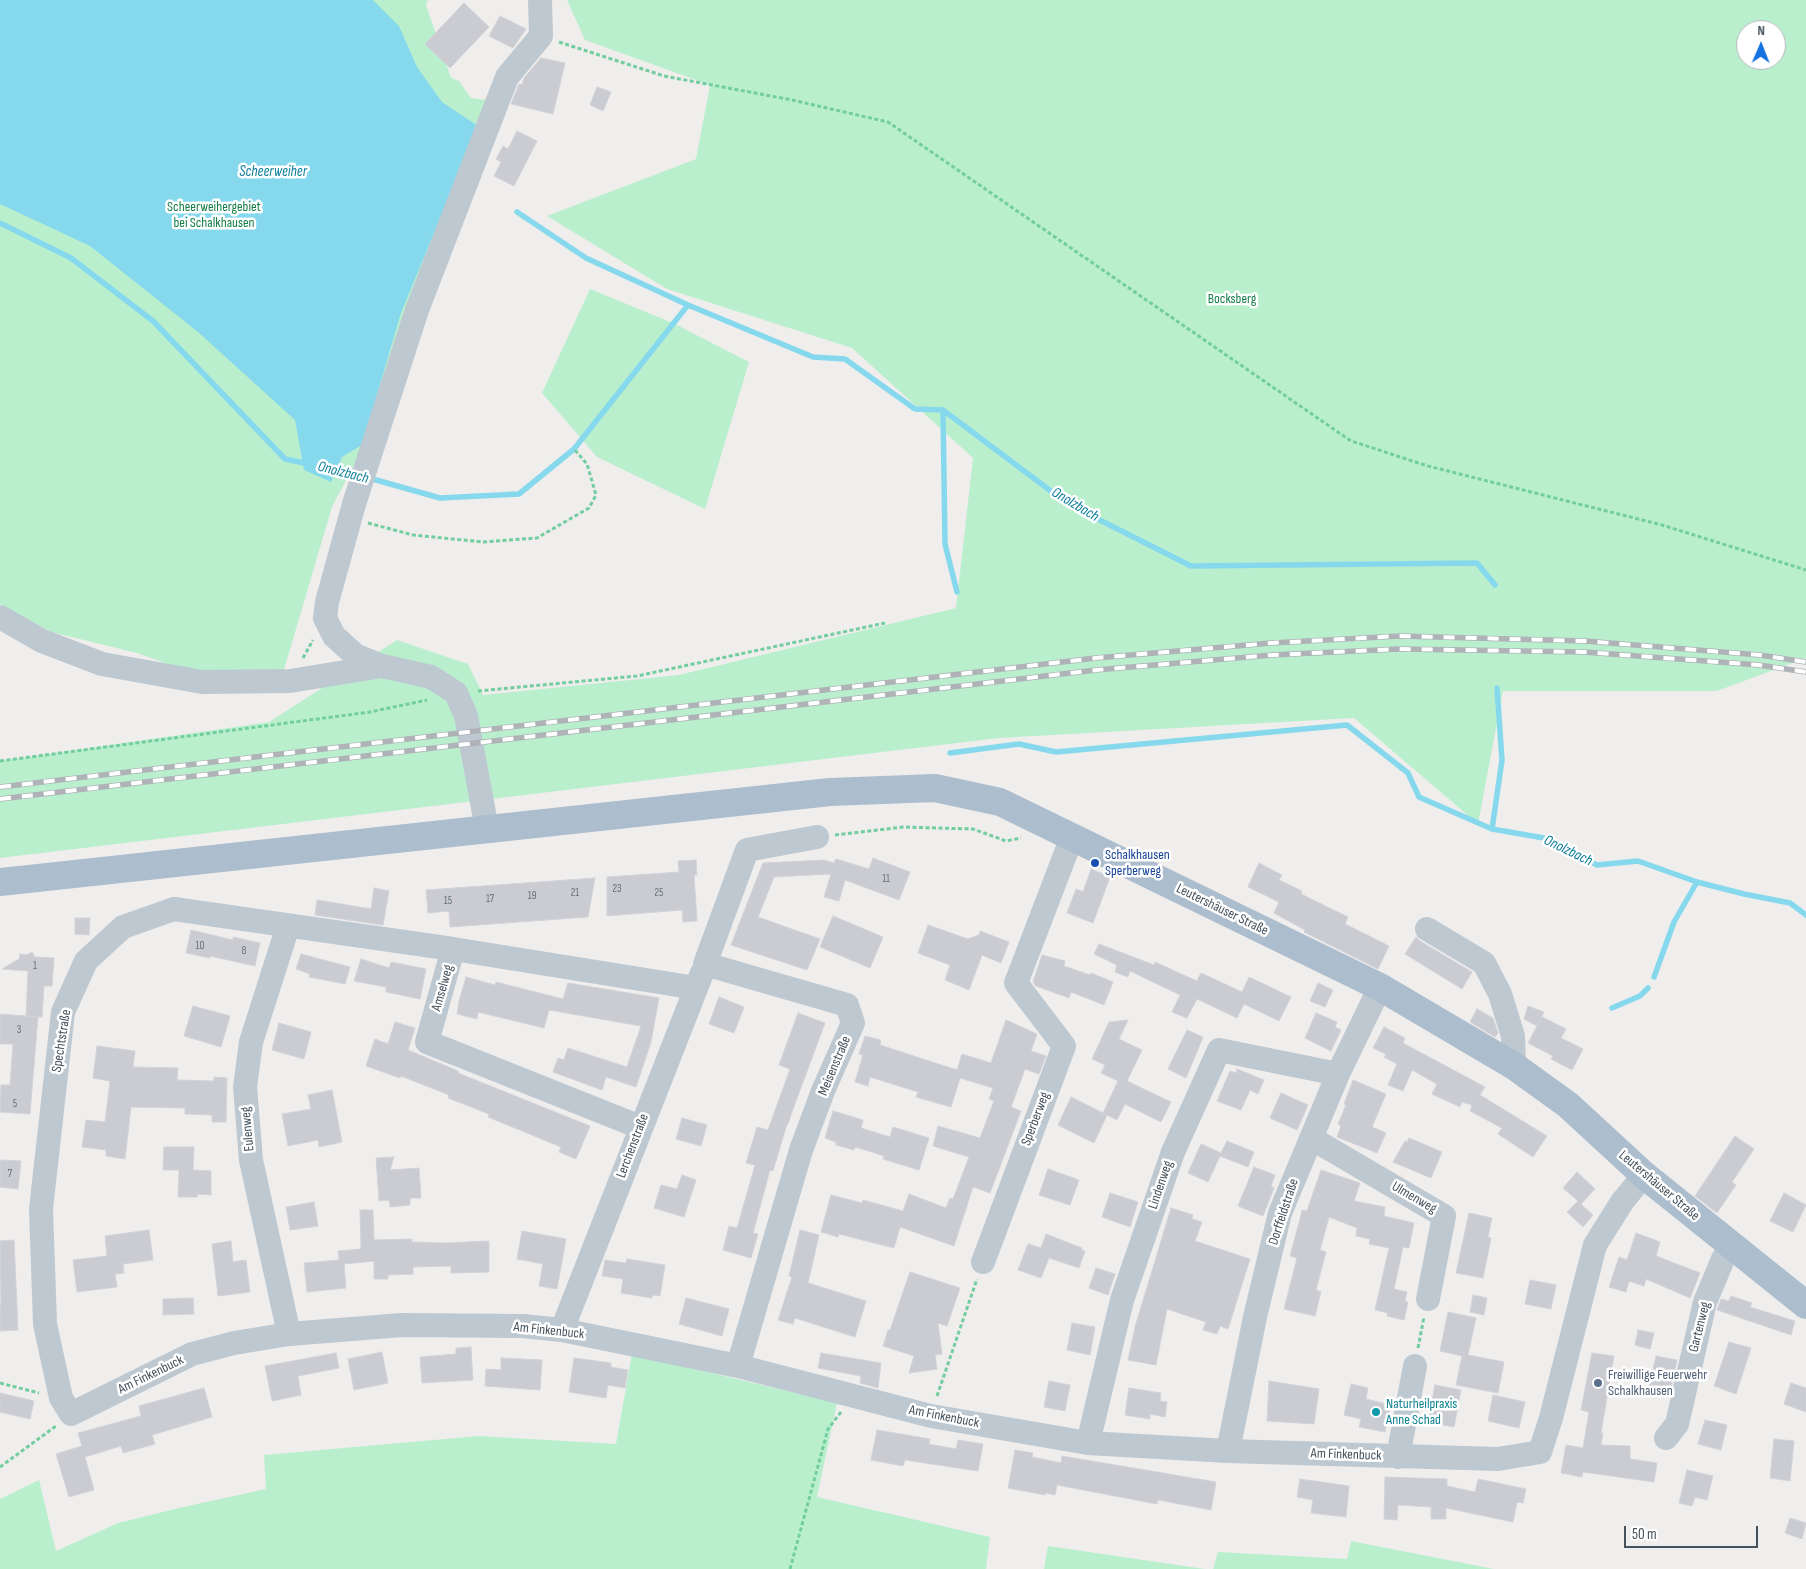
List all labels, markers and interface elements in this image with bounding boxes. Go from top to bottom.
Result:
north arrow [1736,20,1786,70]
text: N [1757,22,1765,39]
water label: Scheerweiher [239,163,307,181]
park label: Scheerweihergebiet bei Schalkhausen [167,199,261,232]
park label: Bocksberg [1208,291,1256,307]
water label: Onolzbach [316,458,370,488]
water label: Onolzbach [1048,484,1102,526]
water label: Onolzbach [1541,832,1595,870]
place label: Schalkhausen Sperberweg [1105,847,1170,880]
marker: Schalkhausen Sperberweg [1089,857,1101,869]
house number: 11 [882,872,890,886]
street label: Leutershäuser Straße [1173,880,1271,940]
house number: 23 [612,882,622,896]
house number: 21 [571,886,579,900]
house number: 25 [655,886,663,900]
house number: 19 [528,889,536,903]
house number: 17 [486,892,494,906]
house number: 15 [444,894,452,908]
house number: 10 [196,939,204,953]
house number: 8 [242,944,246,958]
house number: 1 [33,959,37,973]
street label: Amselweg [428,963,458,1013]
street label: Spechtstraße [49,1008,75,1074]
house number: 3 [17,1023,21,1037]
street label: Meisenstraße [815,1034,855,1098]
street label: Sperberweg [1018,1090,1054,1148]
house number: 5 [13,1097,17,1111]
street label: Eulenweg [238,1106,258,1152]
street label: Lerchenstraße [613,1111,653,1181]
street label: Leutershäuser Straße [1615,1147,1703,1225]
street label: Lindenweg [1145,1159,1177,1211]
house number: 7 [8,1167,12,1181]
street label: Dorffeldstraße [1265,1177,1303,1247]
street label: Ulmenweg [1389,1178,1439,1218]
street label: Gartenweg [1686,1300,1714,1354]
street label: Am Finkenbuck [513,1319,585,1343]
street label: Am Finkenbuck [115,1352,187,1398]
place label: Freiwillige Feuerwehr Schalkhausen [1608,1367,1707,1400]
marker: Freiwillige Feuerwehr Schalkhausen [1592,1377,1604,1389]
place label: Naturheilpraxis Anne Schad [1386,1396,1457,1428]
street label: Am Finkenbuck [908,1402,980,1432]
marker: Naturheilpraxis Anne Schad [1370,1406,1382,1418]
street label: Am Finkenbuck [1310,1445,1382,1465]
scale bar [1626,1516,1760,1548]
text: 50 m [1632,1525,1657,1544]

